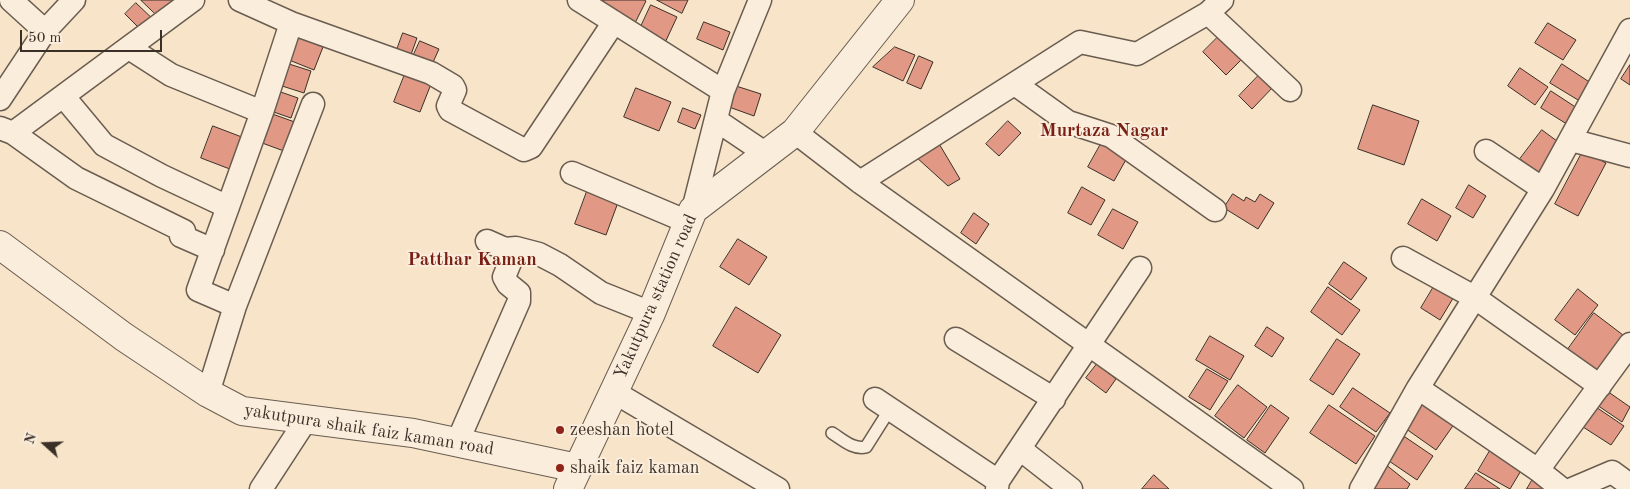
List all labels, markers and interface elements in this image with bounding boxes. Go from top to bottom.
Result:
scale bar [22,20,165,52]
text: 50 m [28,31,62,46]
district label: Murtaza Nagar [1040,120,1168,142]
street label: Yakutpura station road [610,211,702,383]
district label: Patthar Kaman [407,249,537,271]
street label: yakutpura shaik faiz kaman road [243,400,495,460]
north arrow [20,419,70,469]
place label: zeeshan hotel [570,419,674,441]
marker: zeeshan hotel [554,424,566,436]
text: N [22,431,39,446]
place label: shaik faiz kaman [570,457,700,479]
marker: shaik faiz kaman [554,462,566,474]

